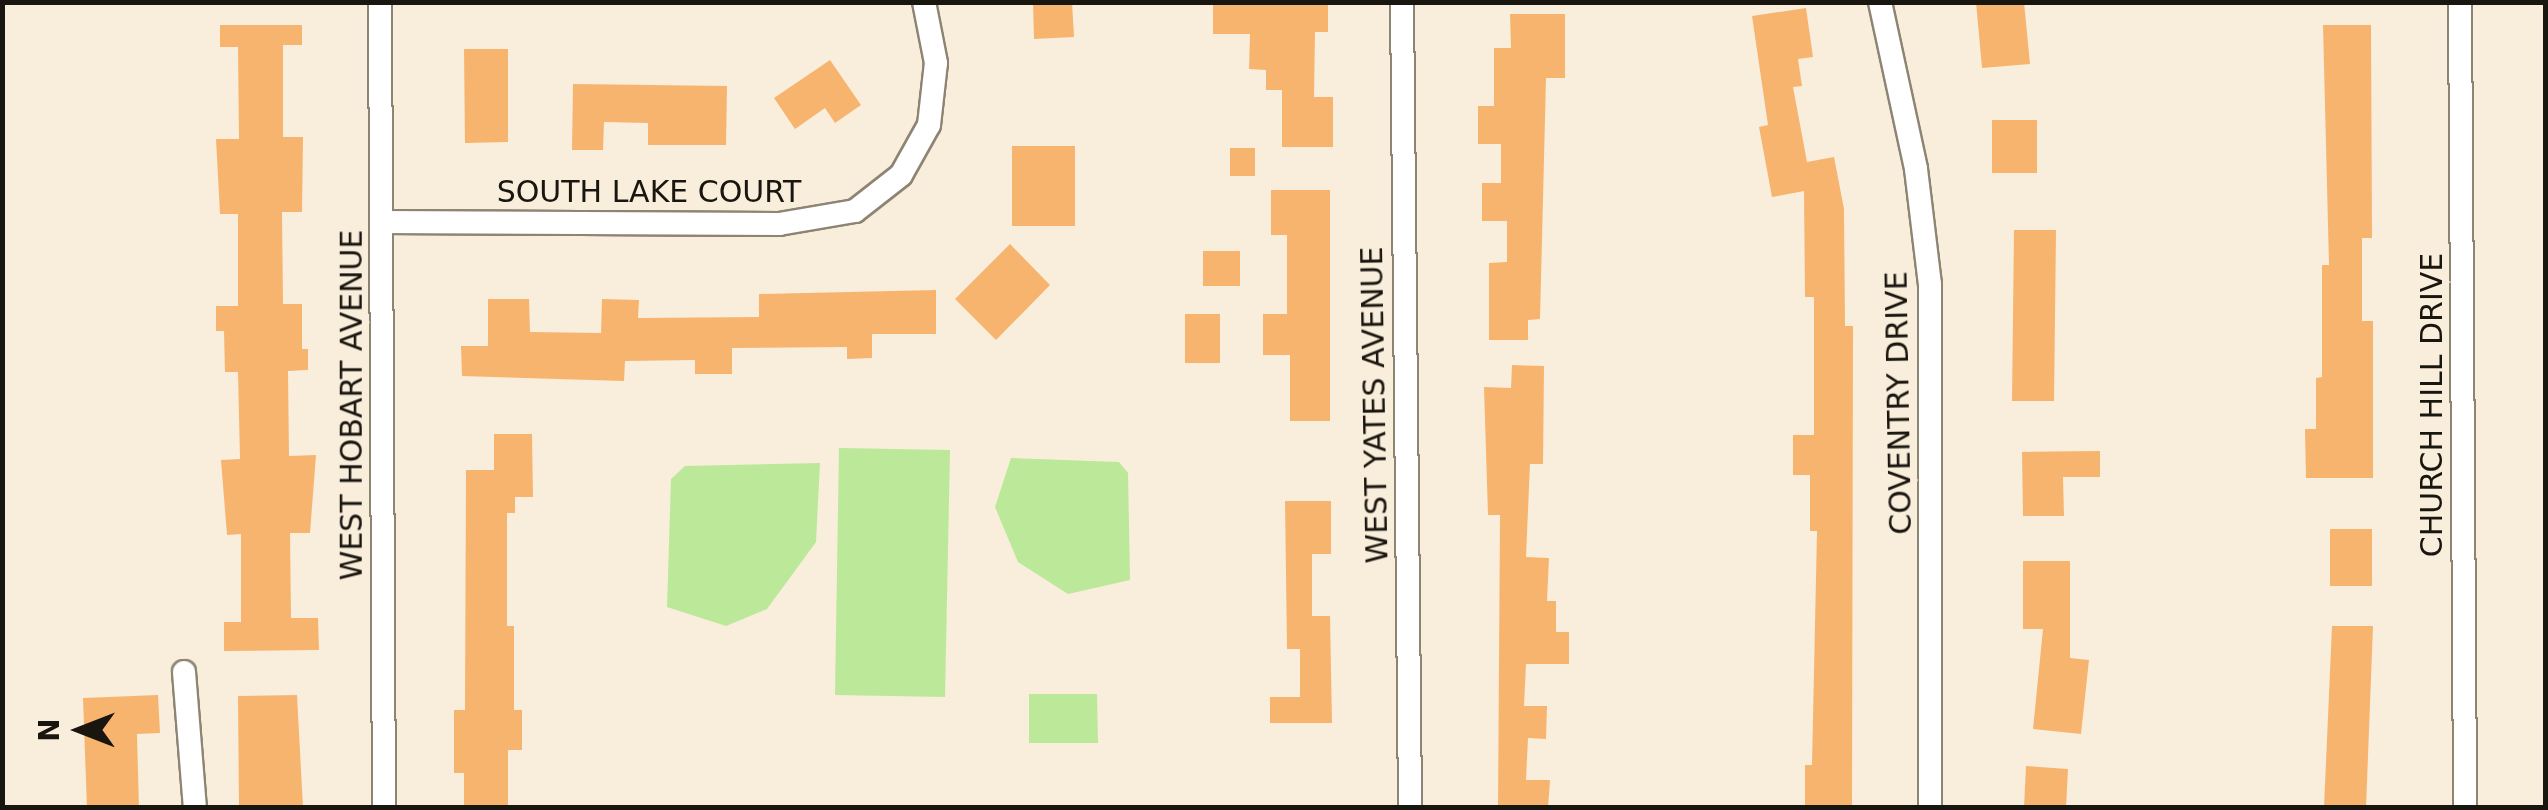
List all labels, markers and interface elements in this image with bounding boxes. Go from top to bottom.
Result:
street label: SOUTH LAKE COURT [497,174,801,210]
street label: WEST HOBART AVENUE [334,230,370,580]
street label: WEST YATES AVENUE [1354,246,1396,564]
street label: CHURCH HILL DRIVE [2414,253,2450,557]
street label: COVENTRY DRIVE [1879,271,1919,535]
north arrow [30,680,130,780]
text: N [33,718,66,742]

